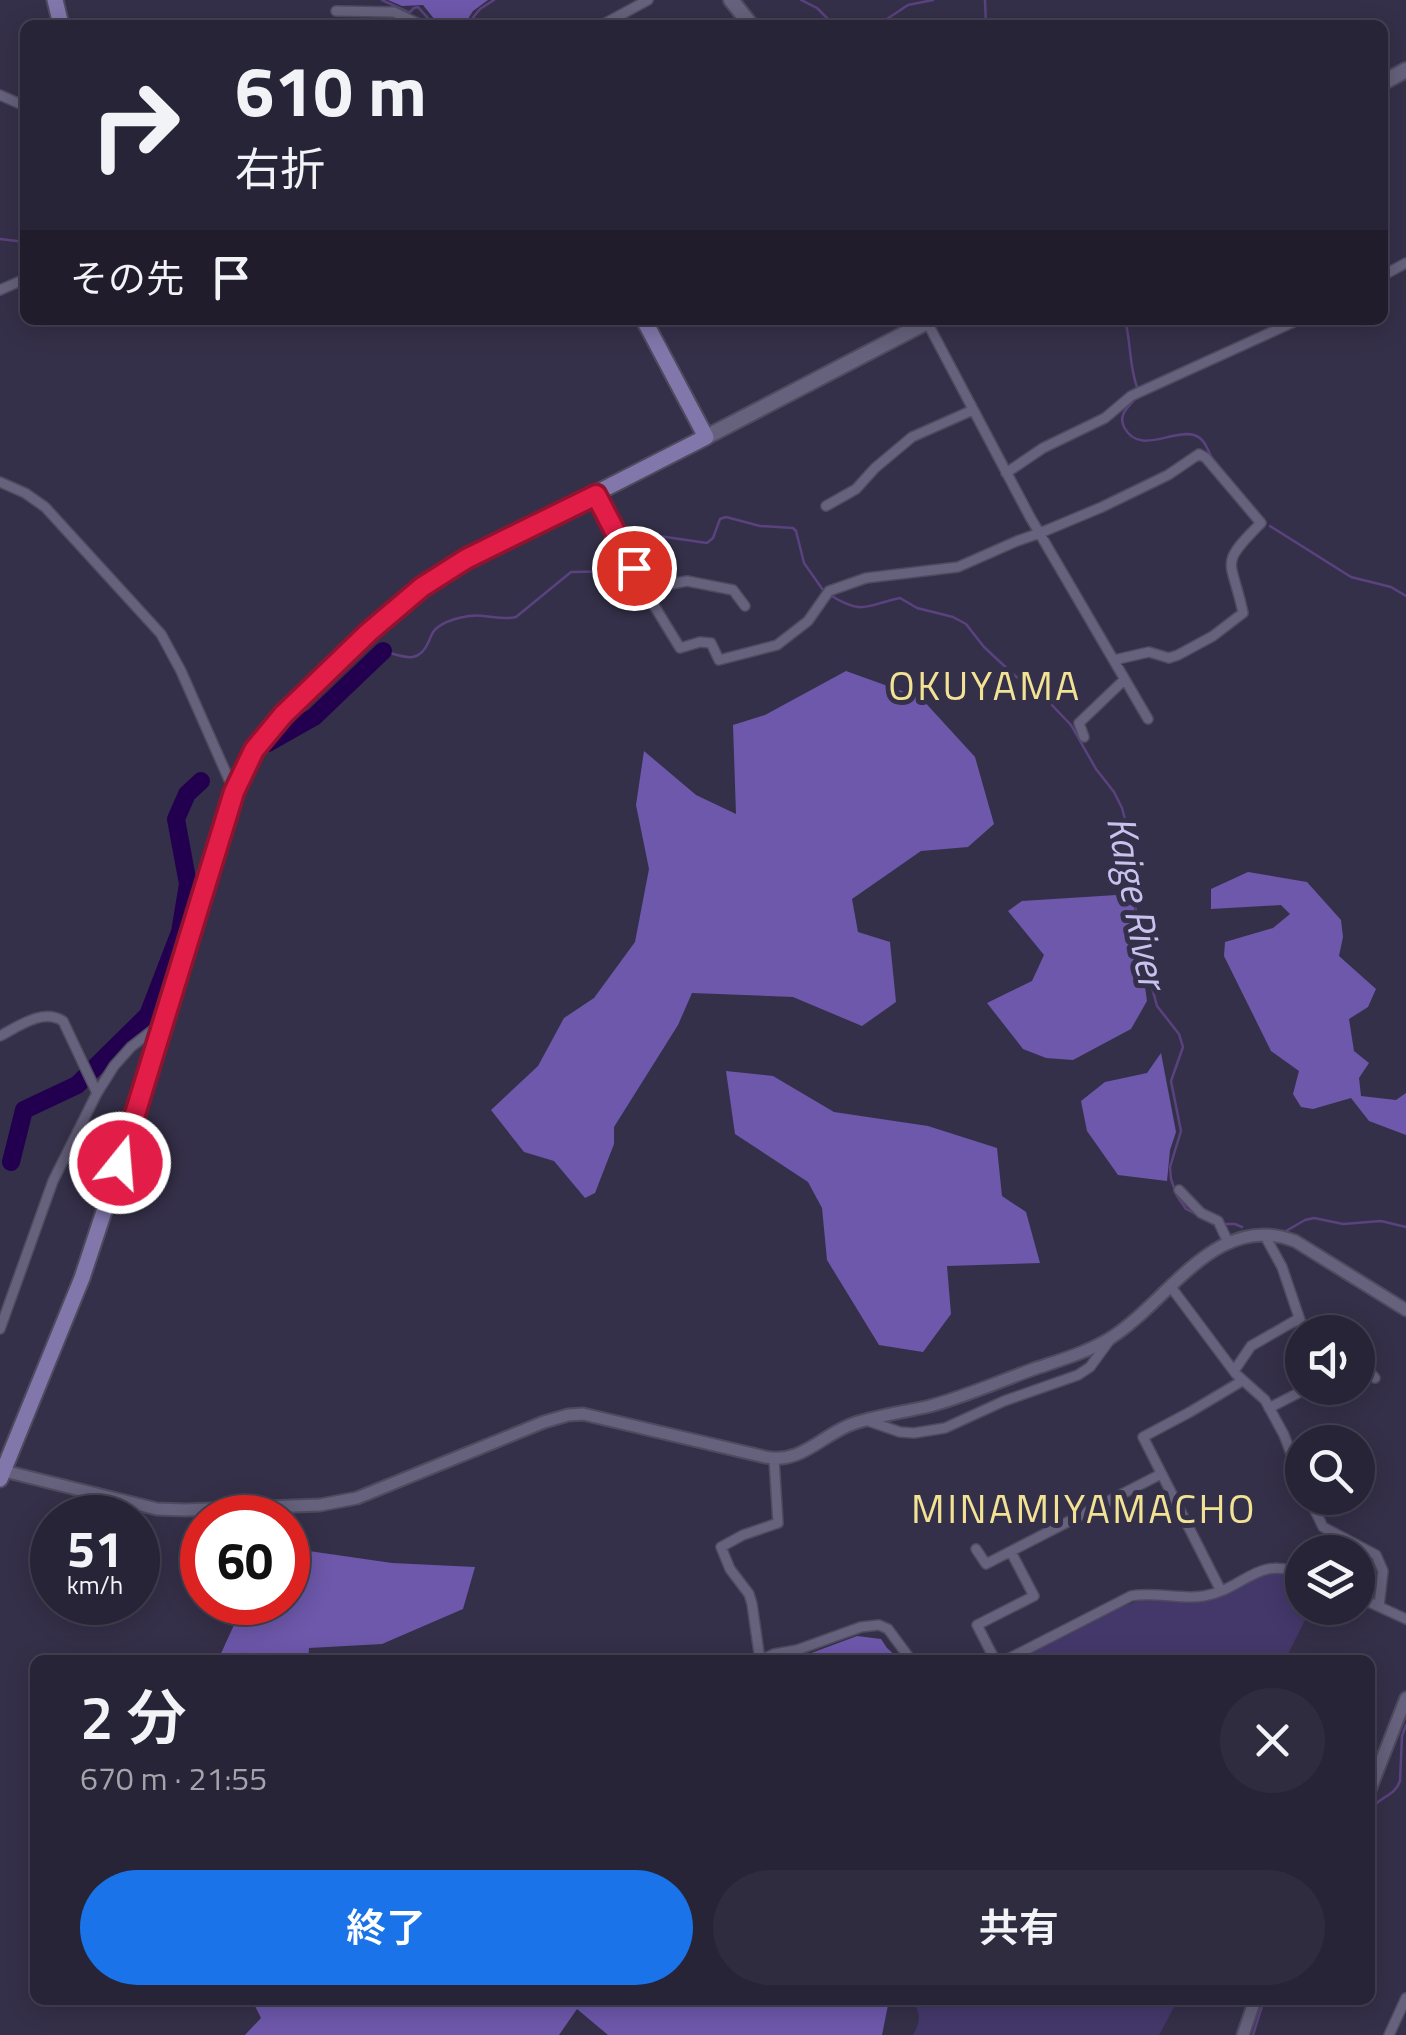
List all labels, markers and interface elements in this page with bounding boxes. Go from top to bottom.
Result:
text: 610 m [235,37,427,143]
icon: right [70,60,200,190]
text: 右折 [235,134,325,202]
text: その先 [70,249,184,307]
icon: arrive [204,250,259,305]
pin [592,526,677,611]
icon: arrive [607,541,662,596]
district label: OKUYAMA [888,655,1082,716]
water label: Kaige River [1091,811,1185,997]
position arrow [68,1111,172,1215]
map controls [1285,1315,1375,1625]
button: sound [1285,1315,1375,1405]
button: search [1285,1425,1375,1515]
district label: MINAMIYAMACHO [911,1478,1257,1539]
speed limit sign: 60 [180,1495,310,1625]
text: 51 [67,1510,123,1586]
button: layers [1285,1535,1375,1625]
text: km/h [67,1566,123,1604]
text: 2 分 [80,1671,187,1762]
button: close [1220,1688,1325,1793]
text: 670 m · 21:55 [80,1754,267,1802]
button: 終了 [80,1870,693,1985]
button: 共有 [713,1870,1325,1985]

